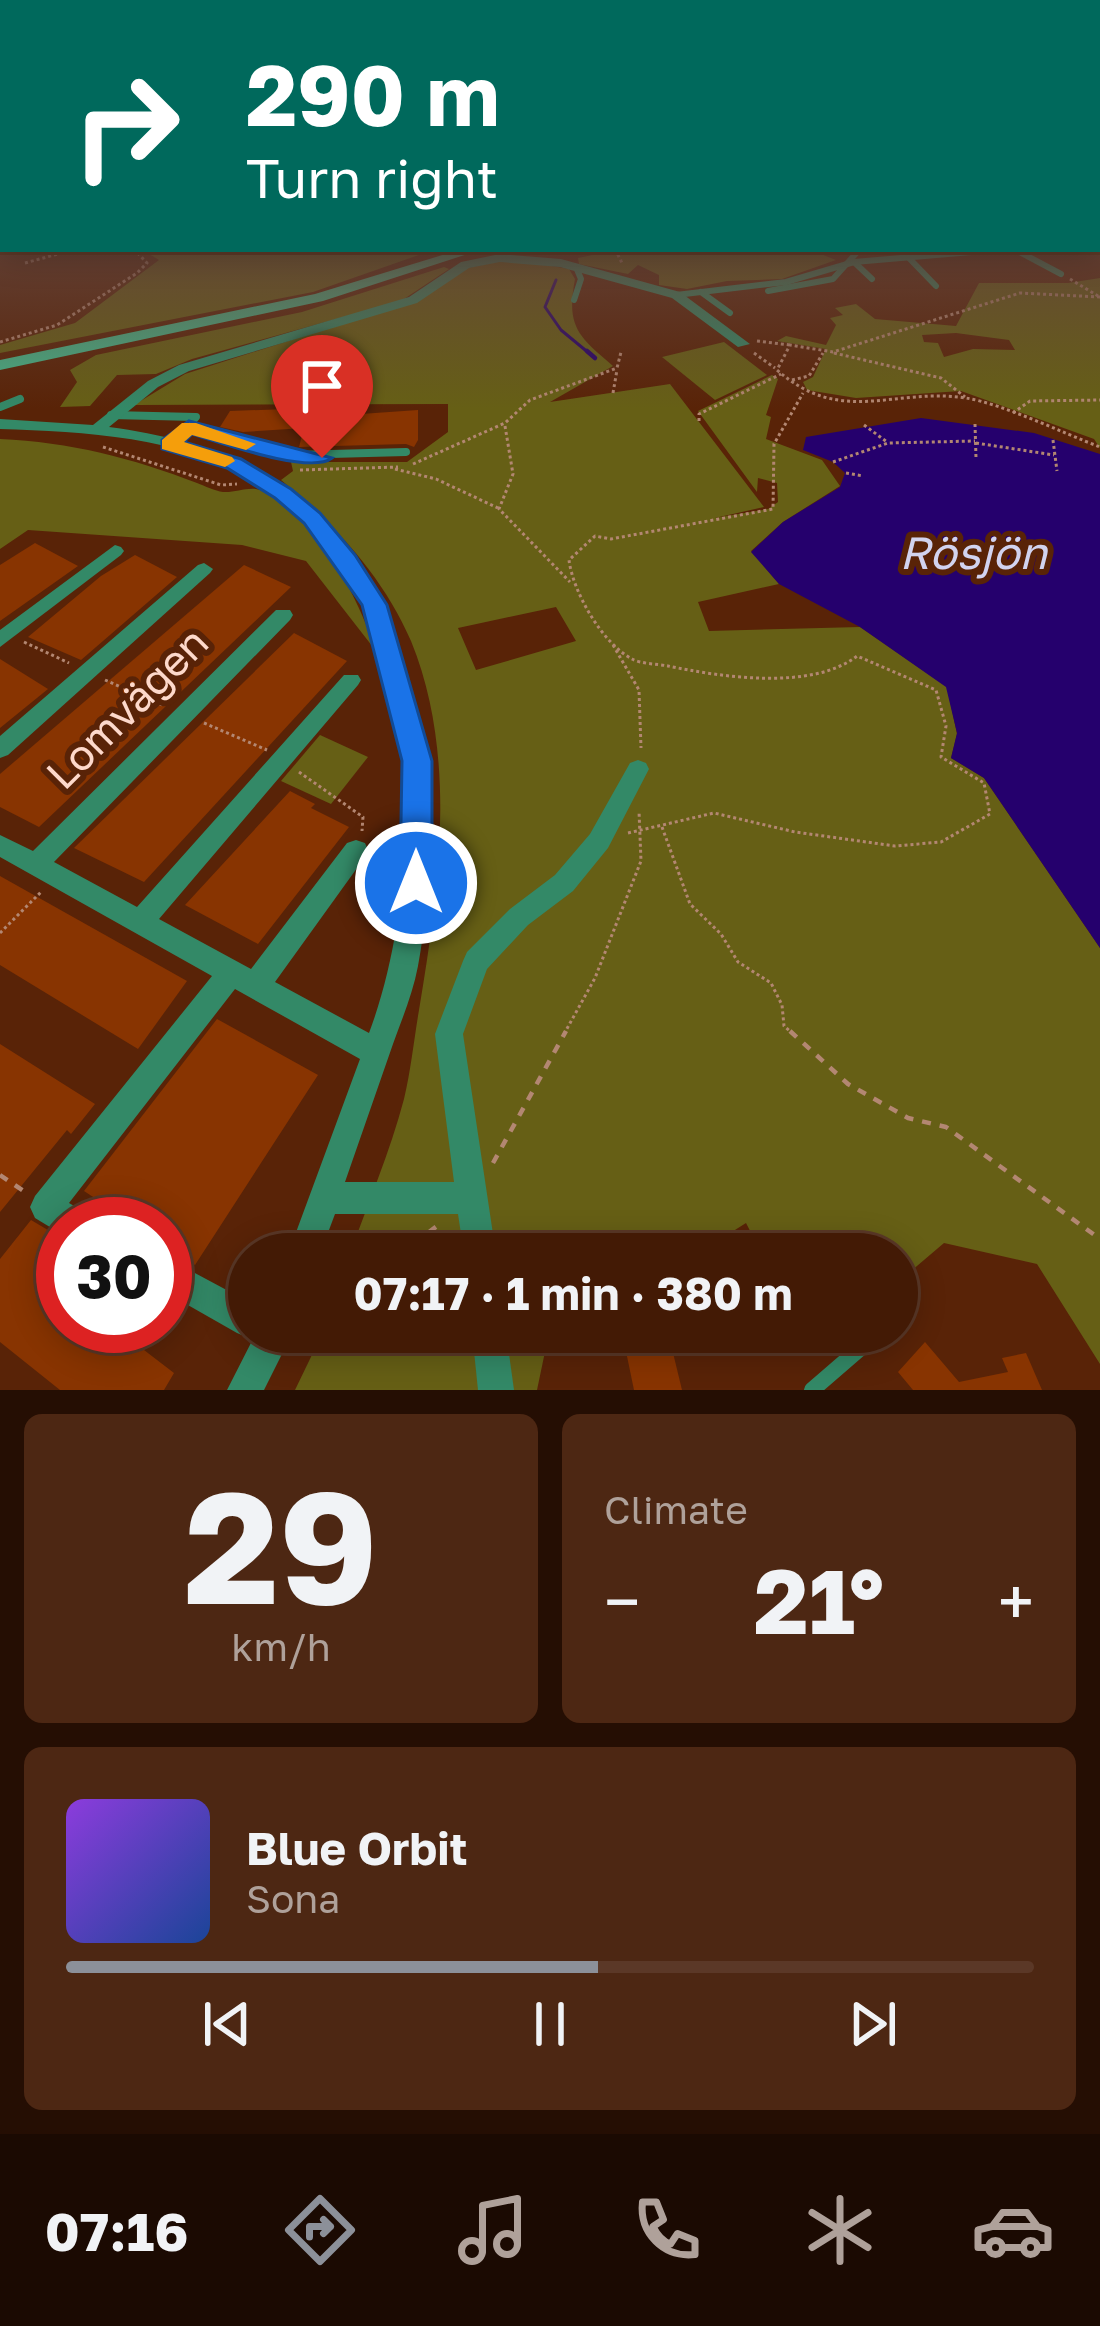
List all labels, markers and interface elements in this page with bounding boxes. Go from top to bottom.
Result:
text: 290 m [246,44,500,144]
icon: right [48,48,204,204]
text: Turn right [246,145,498,210]
pin [271,335,373,458]
icon: arrive [289,353,355,419]
water label: Rösjön [899,525,1049,579]
street label: Lomvägen [35,616,217,798]
position arrow [353,820,479,946]
speed limit sign: 30 [36,1197,192,1353]
text: 07:17 · 1 min · 380 m [353,1266,793,1320]
text: 29 [184,1451,378,1638]
text: Climate [604,1486,748,1533]
text: 21° [754,1546,884,1654]
text: − [604,1561,640,1641]
text: + [998,1561,1034,1641]
text: km/h [231,1623,331,1670]
text: Blue Orbit [246,1821,468,1875]
text: Sona [246,1875,340,1922]
icon: previous [194,1991,260,2057]
icon: pause [517,1991,583,2057]
icon: next [840,1991,906,2057]
icon: directions [278,2188,362,2272]
icon: music [451,2188,535,2272]
icon: phone [625,2188,709,2272]
icon: climate [798,2188,882,2272]
icon: car [971,2188,1055,2272]
text: 07:16 [45,2198,189,2263]

